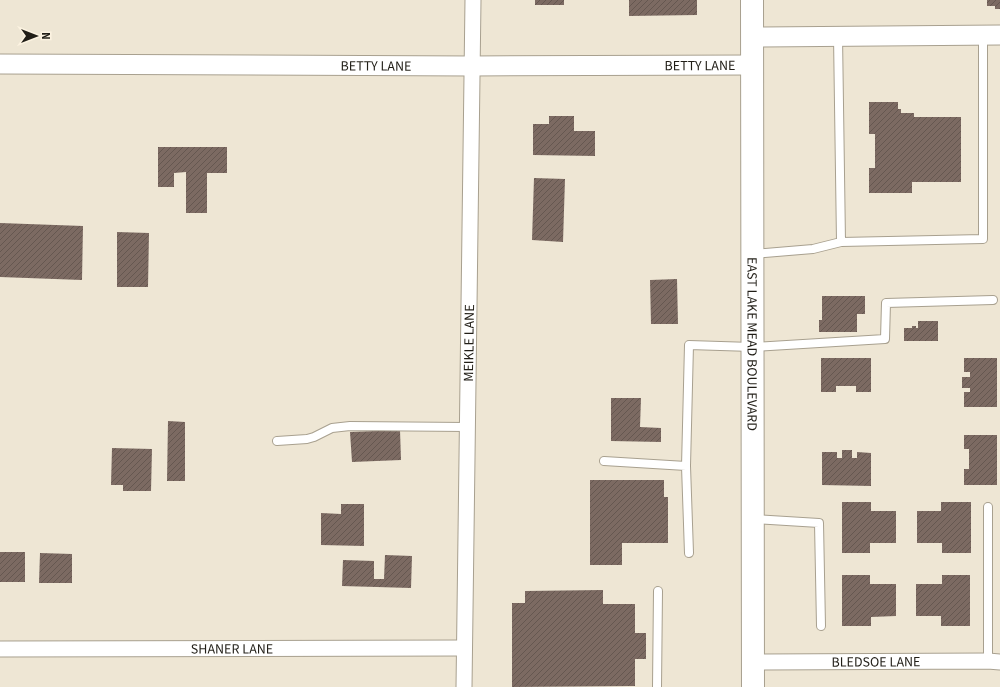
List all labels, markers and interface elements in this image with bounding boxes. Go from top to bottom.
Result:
north arrow [16,16,56,56]
text: N [38,32,53,40]
street label: BETTY LANE [341,56,411,77]
street label: BETTY LANE [665,56,735,76]
street label: EAST LAKE MEAD BOULEVARD [741,257,762,431]
street label: MEIKLE LANE [459,304,480,382]
street label: SHANER LANE [191,639,273,660]
street label: BLEDSOE LANE [831,652,921,673]

